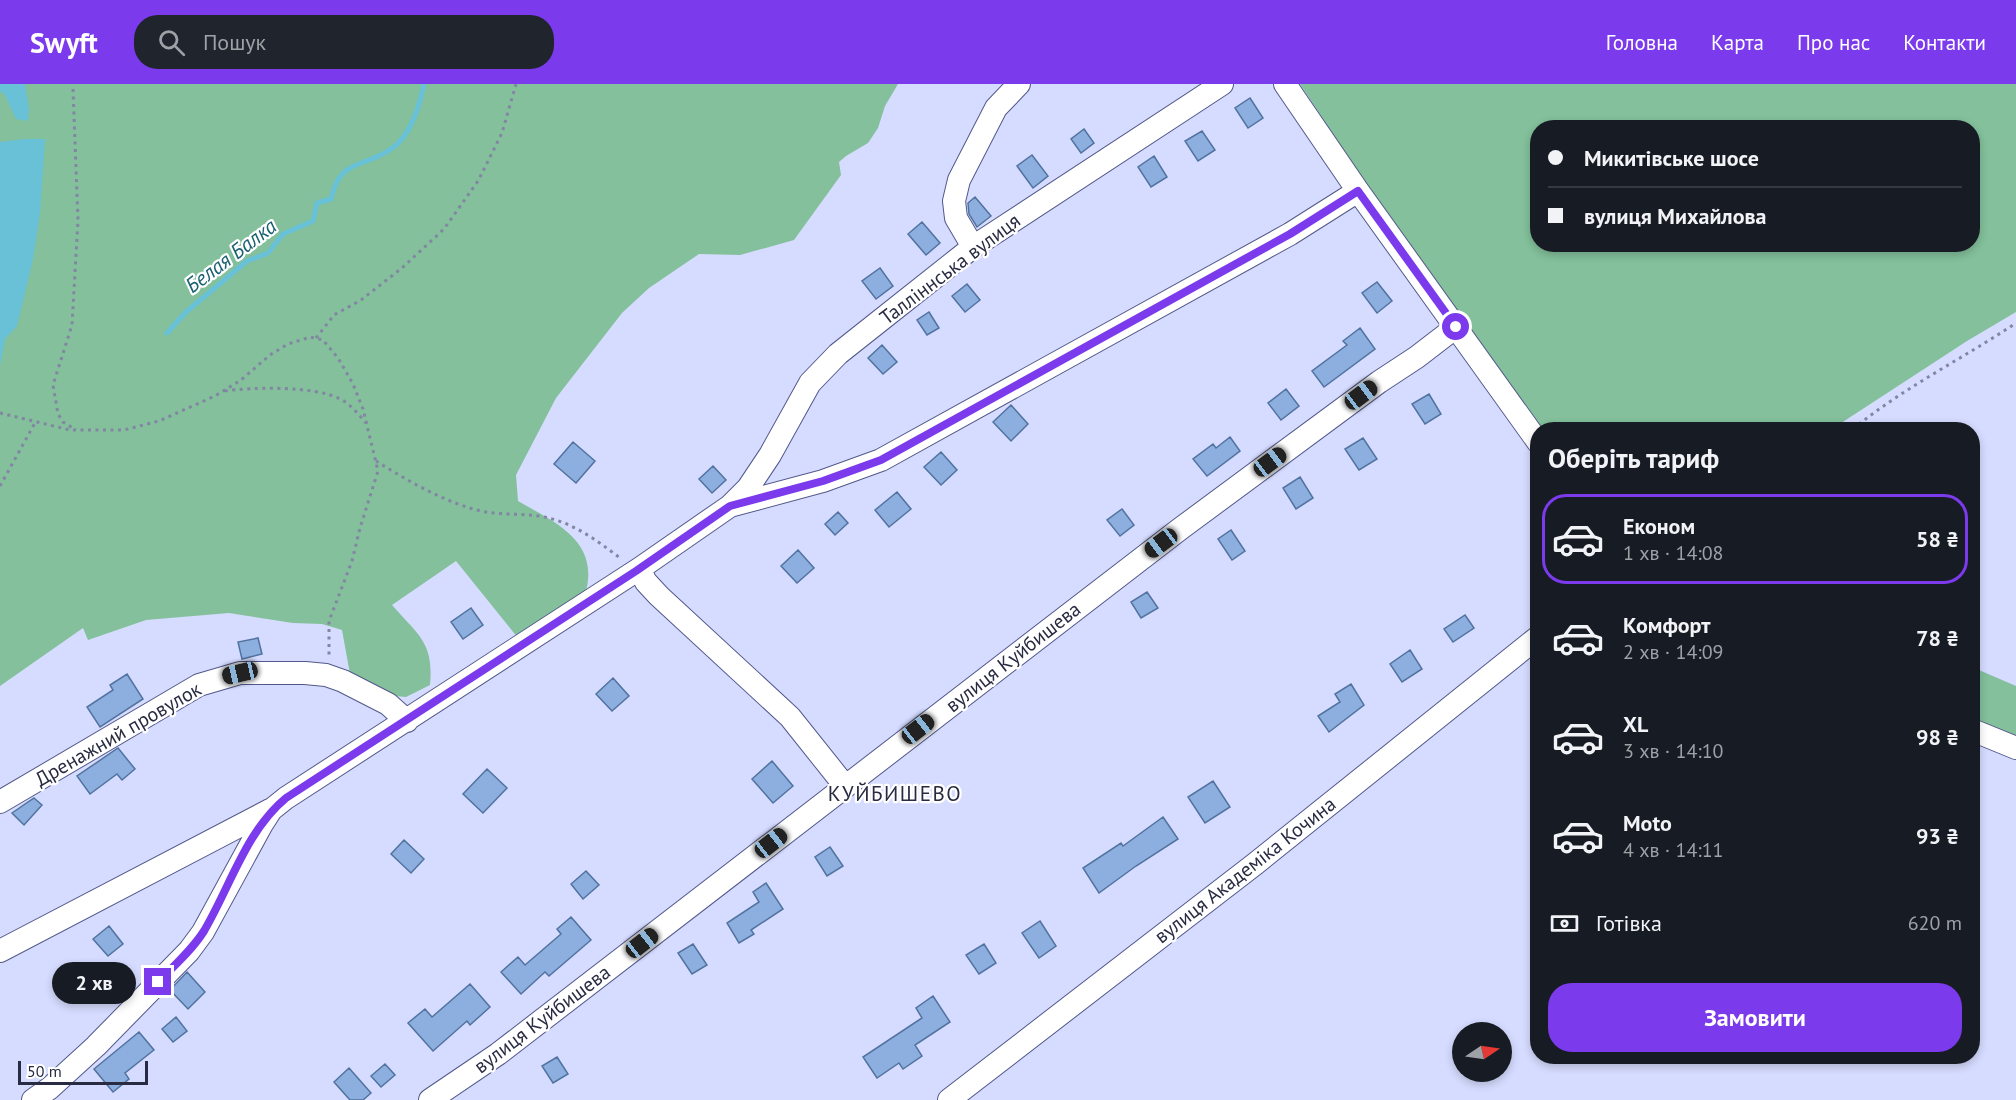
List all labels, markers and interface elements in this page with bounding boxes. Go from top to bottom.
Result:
search box [134,15,554,69]
text: Swyft [30,24,98,61]
icon: search [155,26,188,59]
text: Пошук [203,28,266,56]
text: Головна [1606,29,1678,56]
text: Карта [1711,29,1764,56]
text: Про нас [1797,29,1870,56]
text: Контакти [1903,29,1986,56]
text: Микитівське шосе [1584,144,1759,172]
text: вулиця Михайлова [1584,202,1767,230]
street label: Талліннська вулиця [874,208,1026,330]
water label: Белая Балка [180,212,282,299]
route start [1442,313,1469,340]
car [1341,377,1381,413]
text: Оберіть тариф [1548,441,1719,475]
car [1250,444,1290,480]
icon: car [1551,512,1605,566]
text: Економ [1623,512,1695,540]
car [1141,525,1181,561]
text: 58 ₴ [1916,525,1959,553]
text: 1 хв · 14:08 [1623,540,1724,566]
street label: вулиця Куйбишева [940,596,1086,718]
icon: car [1551,611,1605,665]
text: Комфорт [1623,611,1711,639]
text: 78 ₴ [1916,624,1959,652]
text: 2 хв · 14:09 [1623,639,1724,665]
car [220,660,260,686]
street label: Дренажний провулок [30,676,206,792]
icon: car [1551,710,1605,764]
text: XL [1623,710,1648,738]
car [898,711,938,747]
text: 98 ₴ [1916,723,1959,751]
text: 3 хв · 14:10 [1623,738,1724,764]
district label: КУЙБИШЕВО [828,780,962,807]
street label: вулиця Академіка Кочина [1149,791,1341,949]
icon: car [1551,809,1605,863]
text: Moto [1623,809,1672,837]
text: 93 ₴ [1916,822,1959,850]
car [751,825,791,861]
text: 4 хв · 14:11 [1623,837,1724,863]
icon: cash [1548,907,1581,940]
text: Готівка [1596,909,1662,937]
text: 620 m [1908,910,1962,936]
car [622,925,662,961]
street label: вулиця Куйбишева [468,959,616,1079]
callout: 2 хв [53,961,137,1003]
route end [144,968,171,995]
text: 2 хв [76,970,113,996]
button: Замовити [1548,983,1962,1052]
north arrow [1452,1022,1512,1082]
map controls [1452,1022,1512,1082]
scale bar [18,1058,148,1086]
text: 50 m [27,1061,62,1081]

